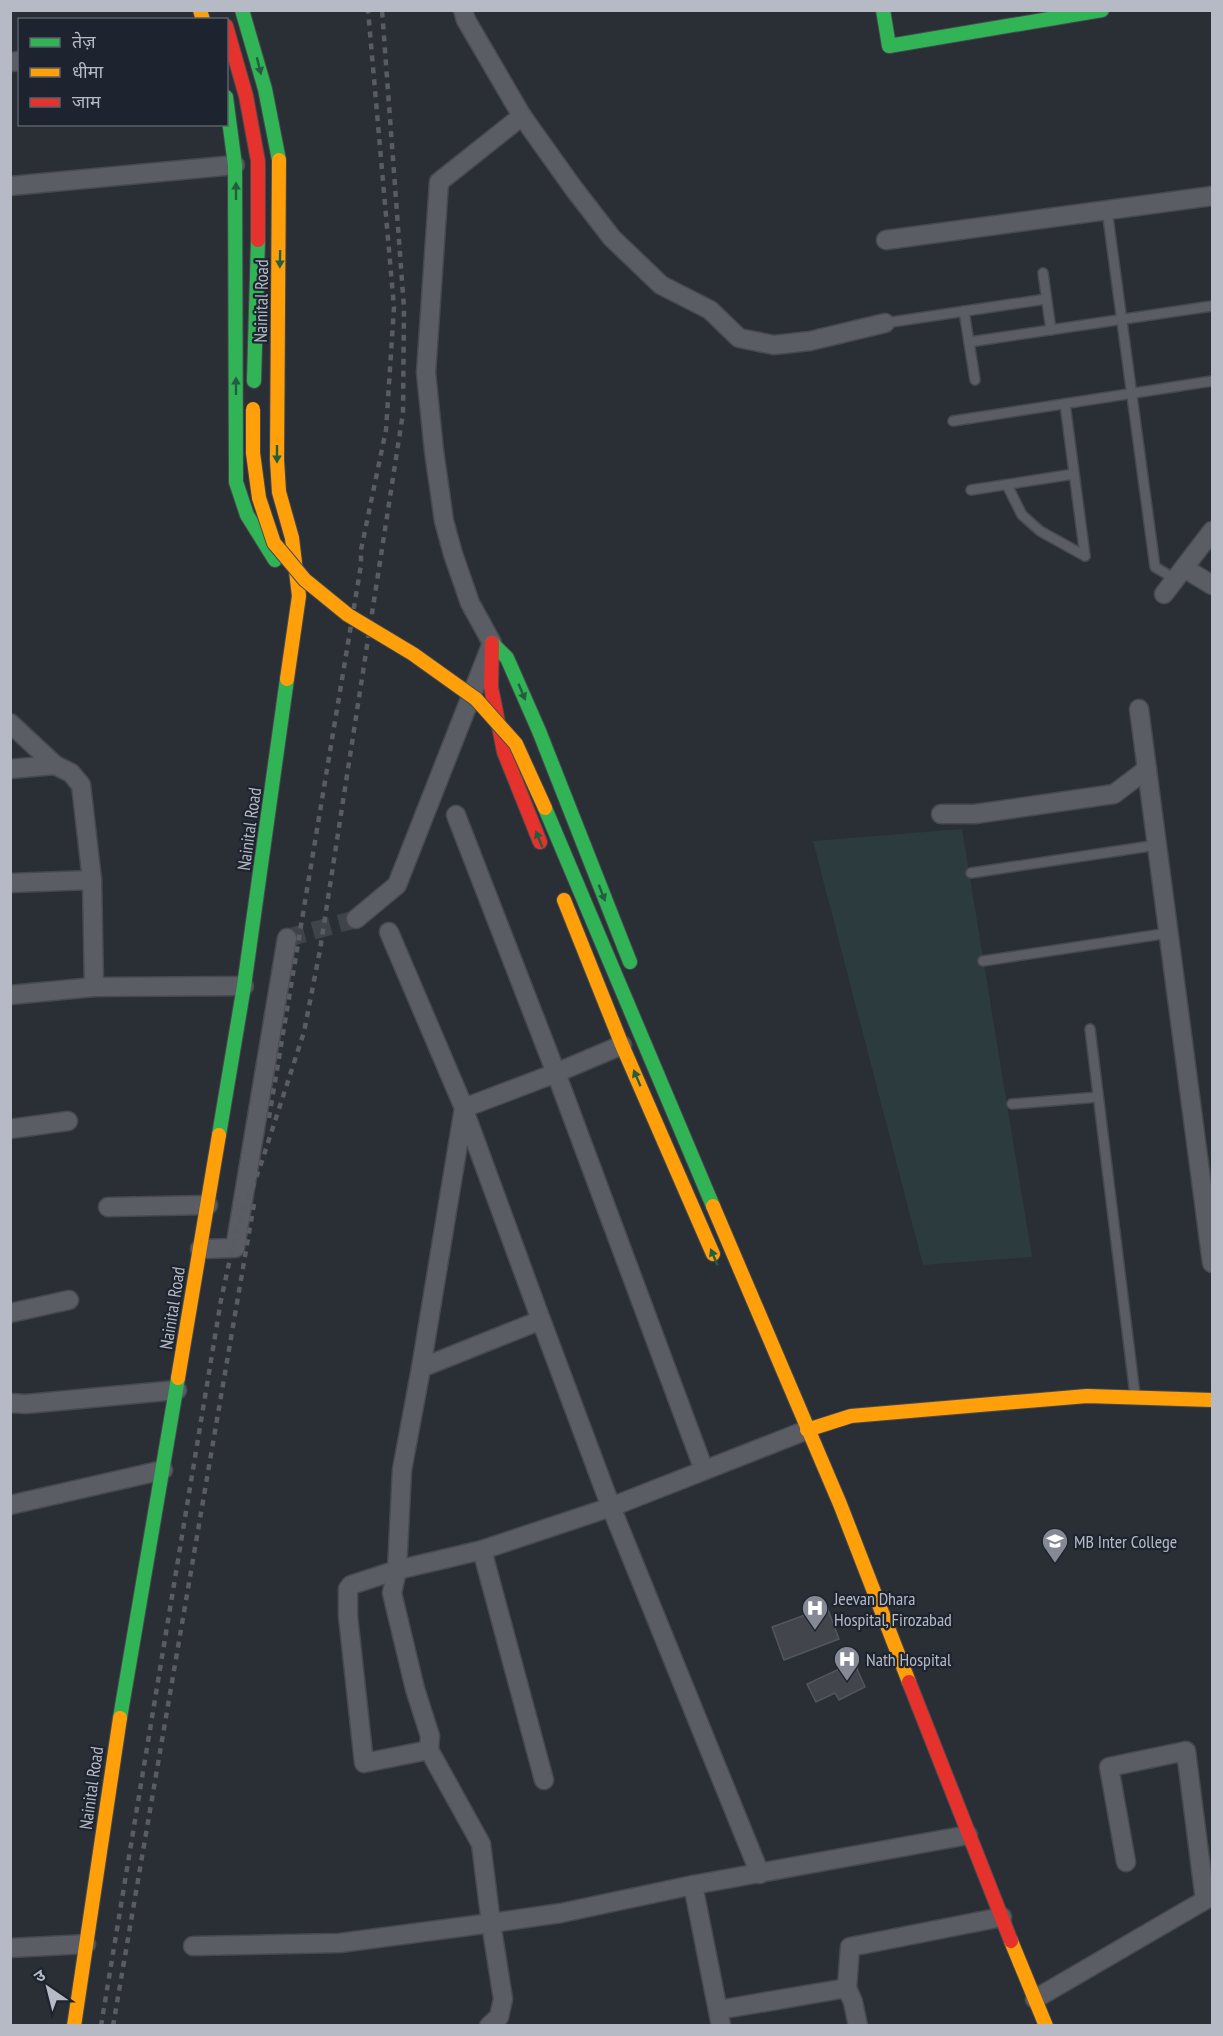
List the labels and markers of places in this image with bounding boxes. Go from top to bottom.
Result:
school or university icon: MB Inter College [1040,1526,1070,1564]
place label: MB Inter College [1074,1530,1177,1553]
place label: Jeevan Dhara Hospital, Firozabad [833,1587,952,1631]
hospital icon: Jeevan Dhara Hospital, Firozabad [800,1593,830,1631]
hospital icon: Nath Hospital [832,1644,862,1682]
place label: Nath Hospital [866,1648,952,1671]

